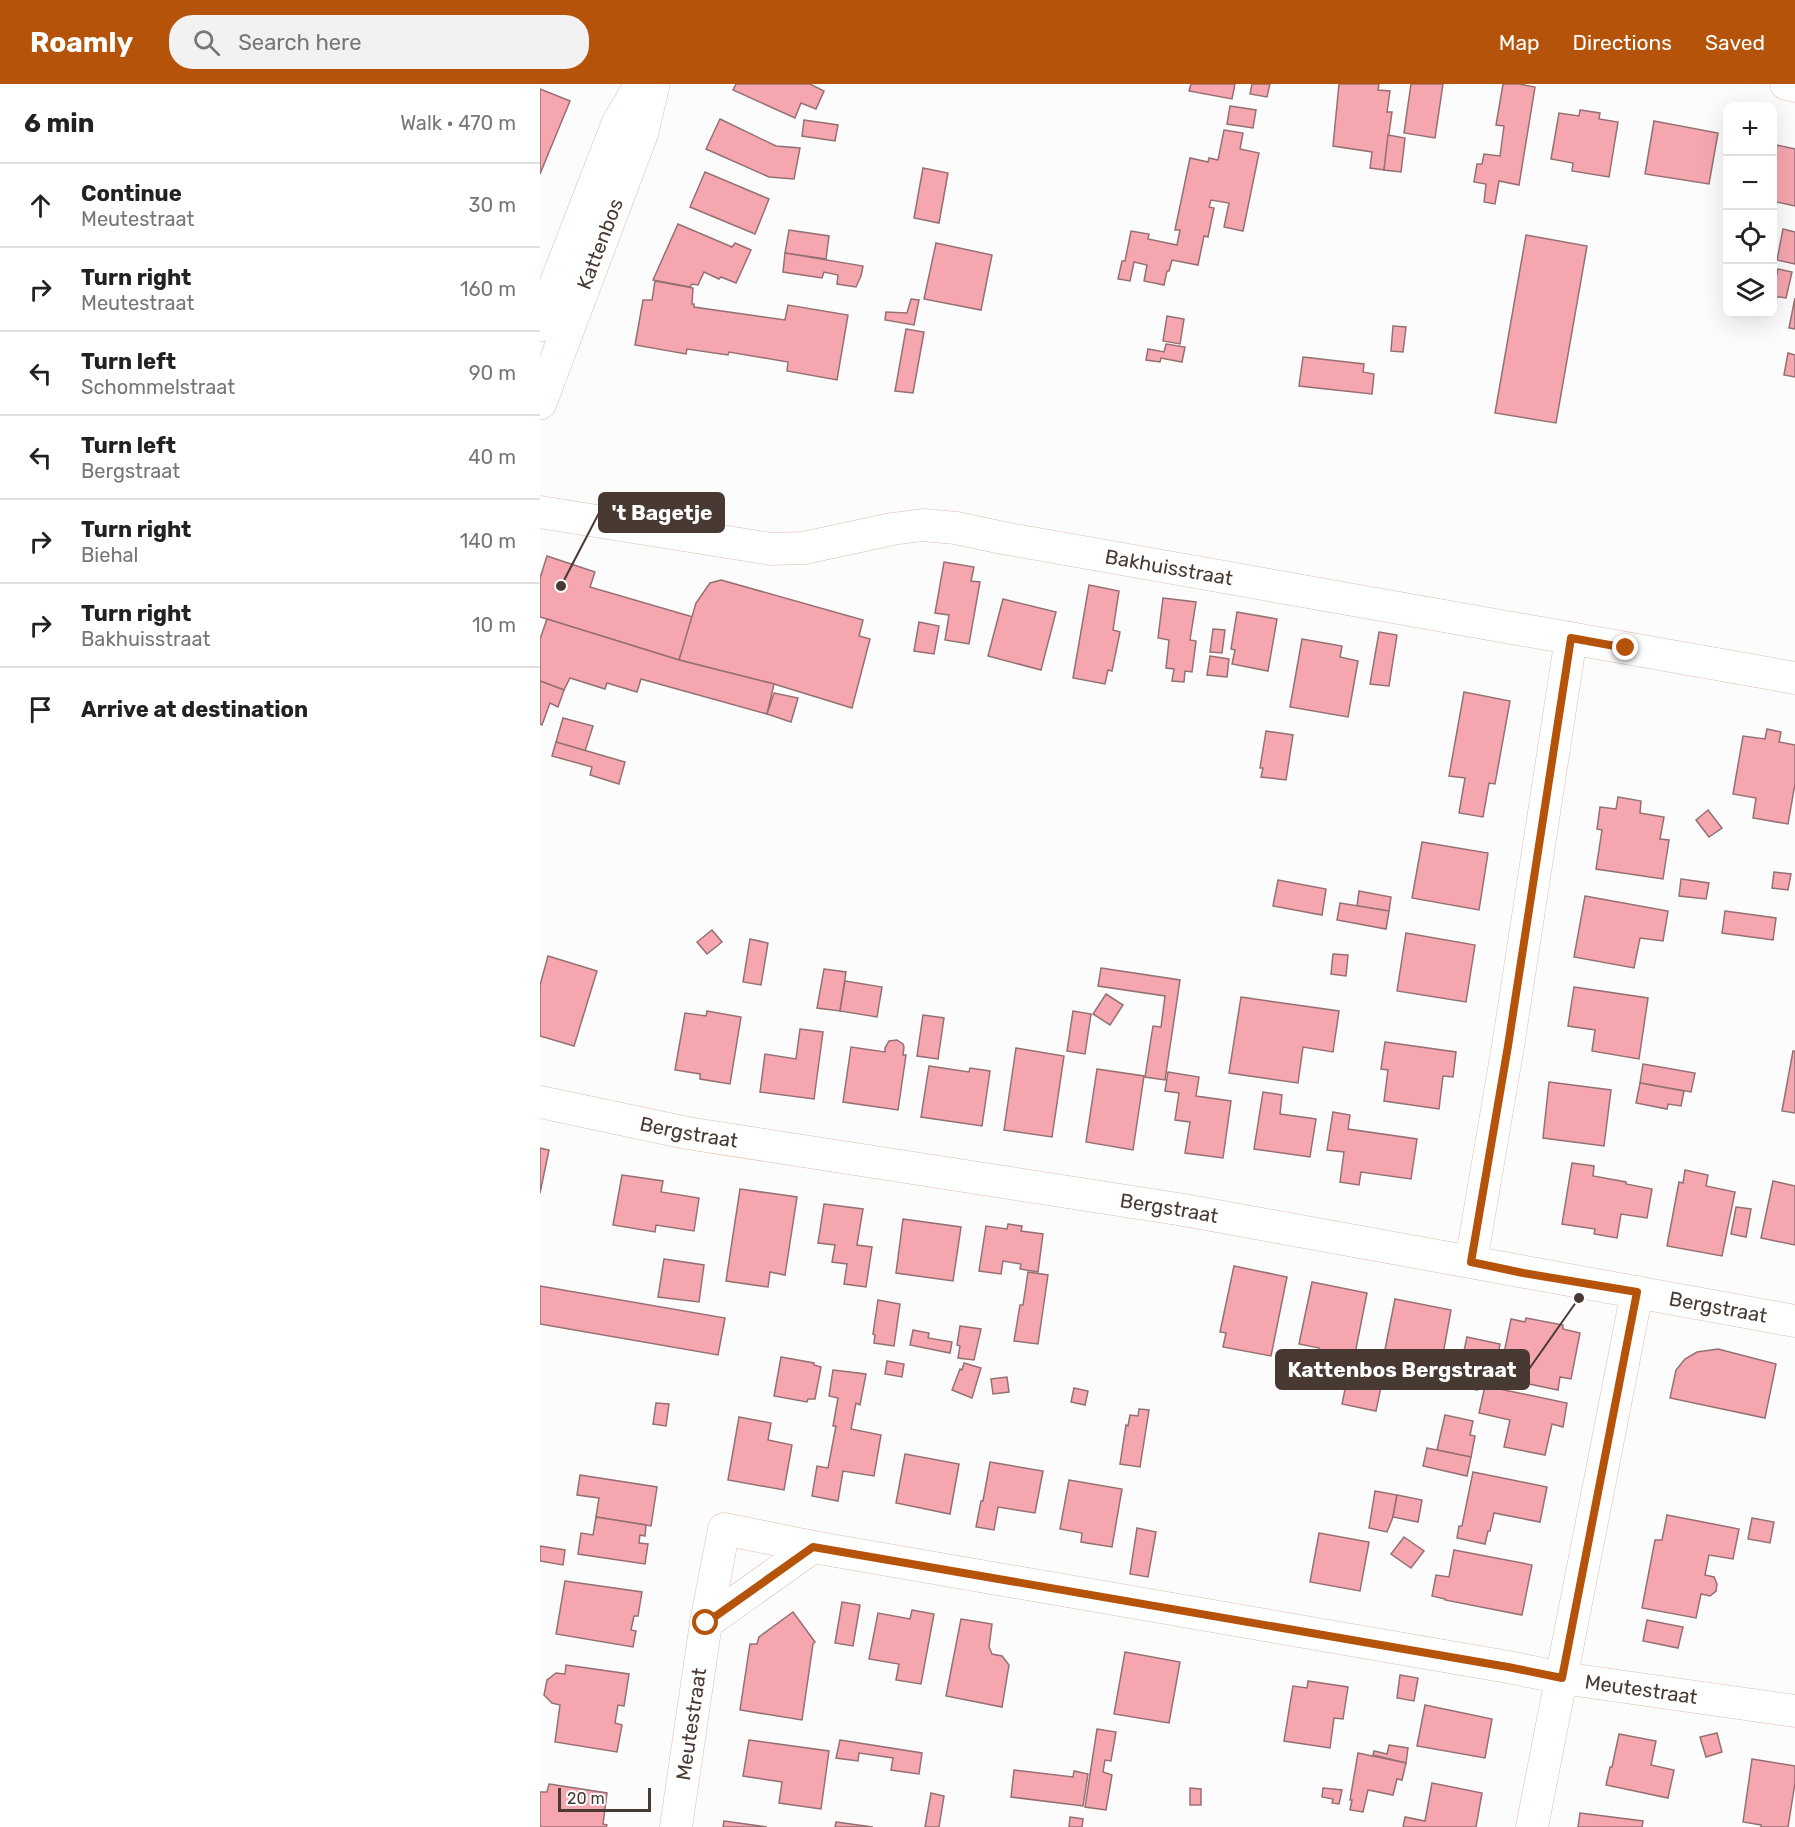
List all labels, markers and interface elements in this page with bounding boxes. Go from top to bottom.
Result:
search box [169,15,589,69]
text: Roamly [30,26,133,59]
icon: search [190,26,223,59]
text: Search here [238,29,362,56]
text: Map [1499,30,1540,55]
text: Directions [1573,30,1672,55]
text: Saved [1705,30,1765,55]
map controls [1723,102,1777,318]
button: + [1723,102,1777,156]
text: 6 min [24,108,94,139]
text: Walk · 470 m [400,111,516,135]
button: − [1723,156,1777,210]
text: Continue [81,180,182,207]
icon: ahead [24,189,57,222]
text: 30 m [469,193,516,217]
street label: Kattenbos [572,195,628,293]
text: Meutestraat [81,207,194,231]
button: locate [1723,210,1777,264]
text: Turn right [81,264,191,291]
button: layers [1723,264,1777,318]
icon: right [24,273,57,306]
text: 160 m [460,277,516,301]
text: Meutestraat [81,291,194,315]
text: Turn left [81,348,176,375]
icon: left [24,357,57,390]
text: 90 m [469,361,516,385]
text: Schommelstraat [81,375,235,399]
text: Turn left [81,432,176,459]
icon: left [24,441,57,474]
text: 40 m [468,445,516,469]
text: Bergstraat [81,459,180,483]
callout: 't Bagetje [599,493,724,532]
text: 't Bagetje [612,500,712,525]
text: Turn right [81,516,191,543]
icon: right [24,525,57,558]
text: 140 m [460,529,516,553]
text: Biehal [81,543,138,567]
street label: Bakhuisstraat [1103,544,1235,590]
text: Turn right [81,600,191,627]
icon: right [24,609,57,642]
text: 10 m [472,613,516,637]
text: Bakhuisstraat [81,627,210,651]
route end [1612,634,1638,660]
icon: arrive [24,693,57,726]
text: Arrive at destination [81,696,308,723]
street label: Bergstraat [638,1111,740,1153]
street label: Bergstraat [1118,1188,1220,1228]
street label: Bergstraat [1667,1286,1769,1328]
callout: Kattenbos Bergstraat [1276,1350,1529,1389]
text: Kattenbos Bergstraat [1287,1357,1517,1382]
route start [692,1609,718,1635]
street label: Meutestraat [671,1666,711,1782]
street label: Meutestraat [1583,1669,1699,1709]
scale bar [558,1785,651,1812]
text: 20 m [567,1789,605,1808]

